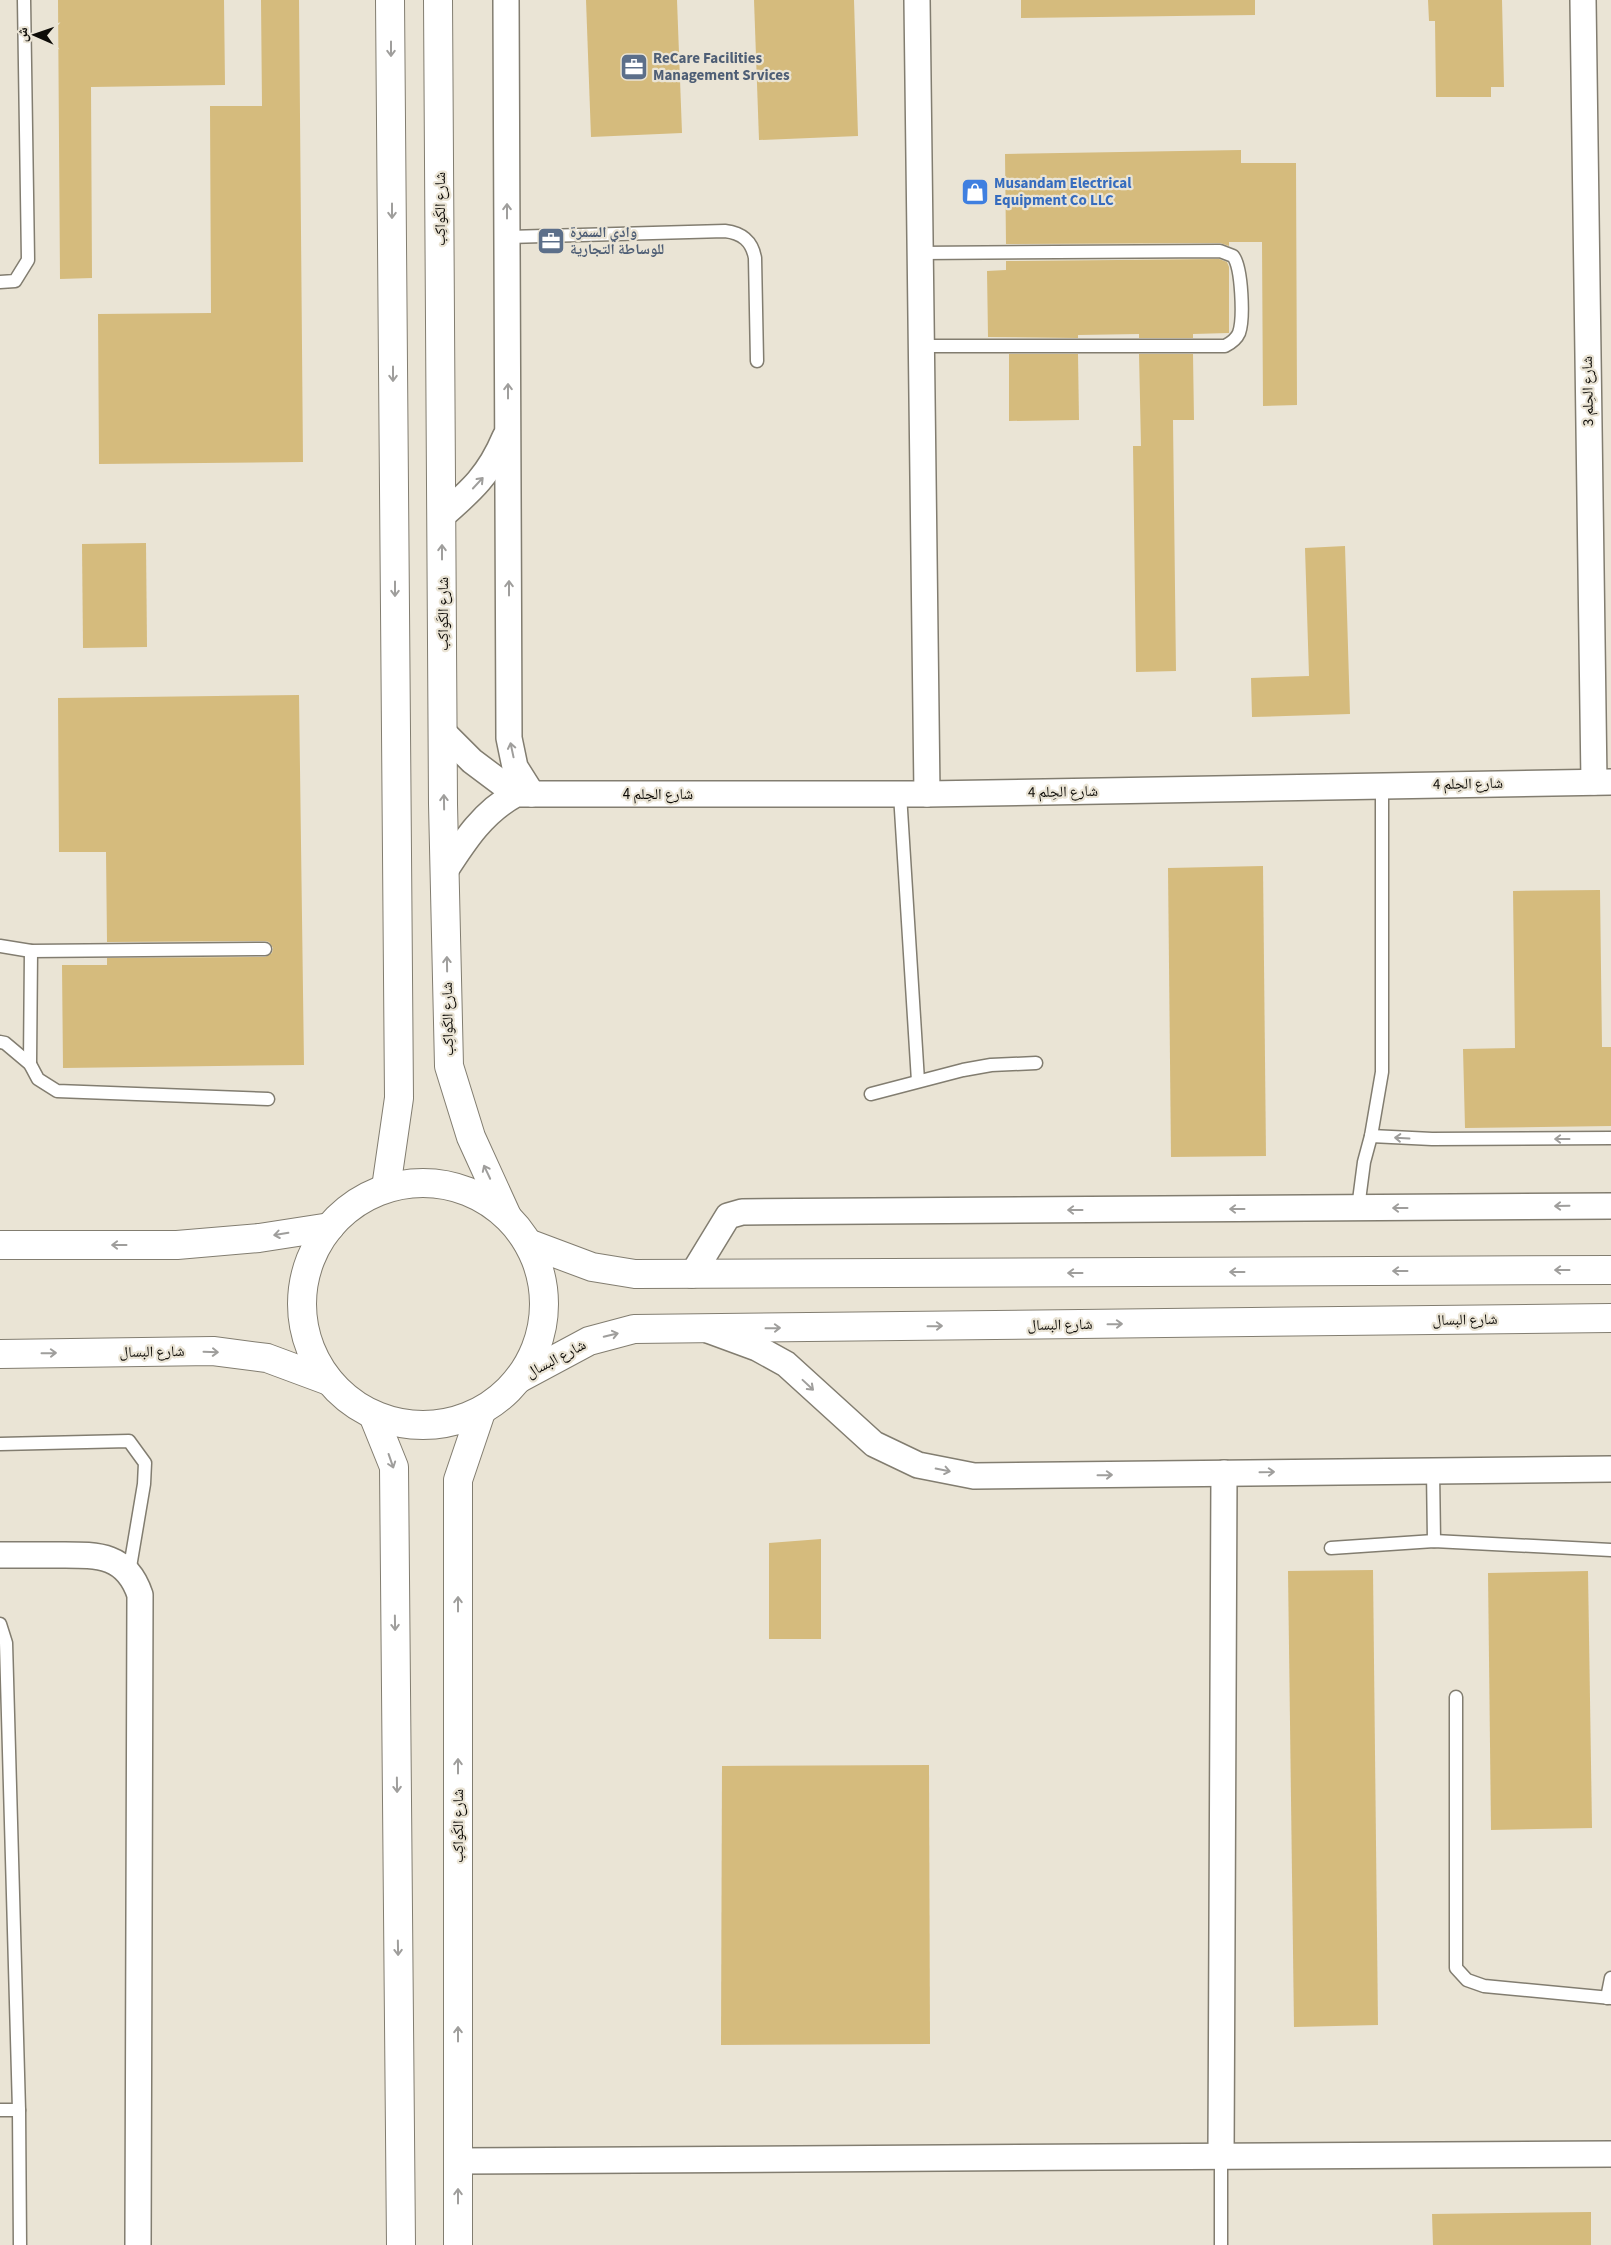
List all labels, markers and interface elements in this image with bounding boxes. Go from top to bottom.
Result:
north arrow [10,10,60,60]
text: ش [13,27,33,42]
one-way arrow [386,40,396,56]
place label: ReCare Facilities Management Srvices [653,48,790,86]
office icon: ReCare Facilities Management Srvices [619,52,649,82]
street label: شارع الكَواكِب [430,172,451,246]
place label: Musandam Electrical Equipment Co LLC [994,173,1132,211]
shop icon: Musandam Electrical Equipment Co LLC [960,177,990,207]
one-way arrow [387,202,397,219]
one-way arrow [502,203,512,219]
place label: وادي السمرة للوساطة التجارية [570,222,664,260]
office icon: وادي السمرة للوساطة التجارية [536,226,566,256]
street label: شارع الحِلم 3 [1577,356,1599,426]
one-way arrow [388,365,398,381]
one-way arrow [503,383,513,399]
one-way arrow [472,477,484,489]
one-way arrow [437,544,447,560]
street label: شارع الكَواكِب [433,577,454,651]
one-way arrow [390,580,400,596]
one-way arrow [504,580,514,596]
one-way arrow [507,743,516,759]
street label: شارع الحِلم 4 [1433,773,1503,795]
street label: شارع الحِلم 4 [1028,781,1098,803]
street label: شارع الحِلم 4 [623,784,693,805]
one-way arrow [439,794,448,810]
one-way arrow [442,956,452,972]
street label: شارع الكَواكِب [437,982,459,1056]
one-way arrow [1394,1133,1410,1142]
one-way arrow [1555,1134,1571,1144]
one-way arrow [482,1165,491,1180]
one-way arrow [1555,1202,1571,1211]
one-way arrow [1392,1203,1408,1213]
one-way arrow [1230,1204,1246,1214]
one-way arrow [1067,1205,1084,1215]
one-way arrow [274,1230,290,1240]
one-way arrow [112,1240,128,1250]
one-way arrow [1555,1265,1571,1275]
one-way arrow [1392,1266,1408,1276]
one-way arrow [1230,1267,1246,1277]
one-way arrow [1067,1268,1084,1278]
street label: شارع البسال [1432,1309,1498,1331]
street label: شارع البسال [1027,1314,1093,1336]
one-way arrow [1107,1319,1123,1329]
one-way arrow [927,1321,943,1331]
one-way arrow [764,1323,781,1333]
one-way arrow [603,1330,619,1339]
street label: شارع البسال [522,1334,590,1384]
street label: شارع البسال [119,1341,185,1363]
one-way arrow [203,1347,219,1356]
one-way arrow [40,1348,56,1358]
one-way arrow [802,1379,815,1391]
one-way arrow [387,1453,396,1468]
one-way arrow [935,1466,951,1475]
one-way arrow [1259,1467,1275,1477]
one-way arrow [1096,1470,1113,1480]
one-way arrow [453,1596,463,1612]
one-way arrow [390,1614,400,1631]
one-way arrow [453,1759,463,1775]
one-way arrow [392,1777,402,1793]
street label: شارع الكَواكِب [448,1789,469,1863]
one-way arrow [393,1940,403,1956]
one-way arrow [453,2026,463,2042]
one-way arrow [453,2189,463,2205]

